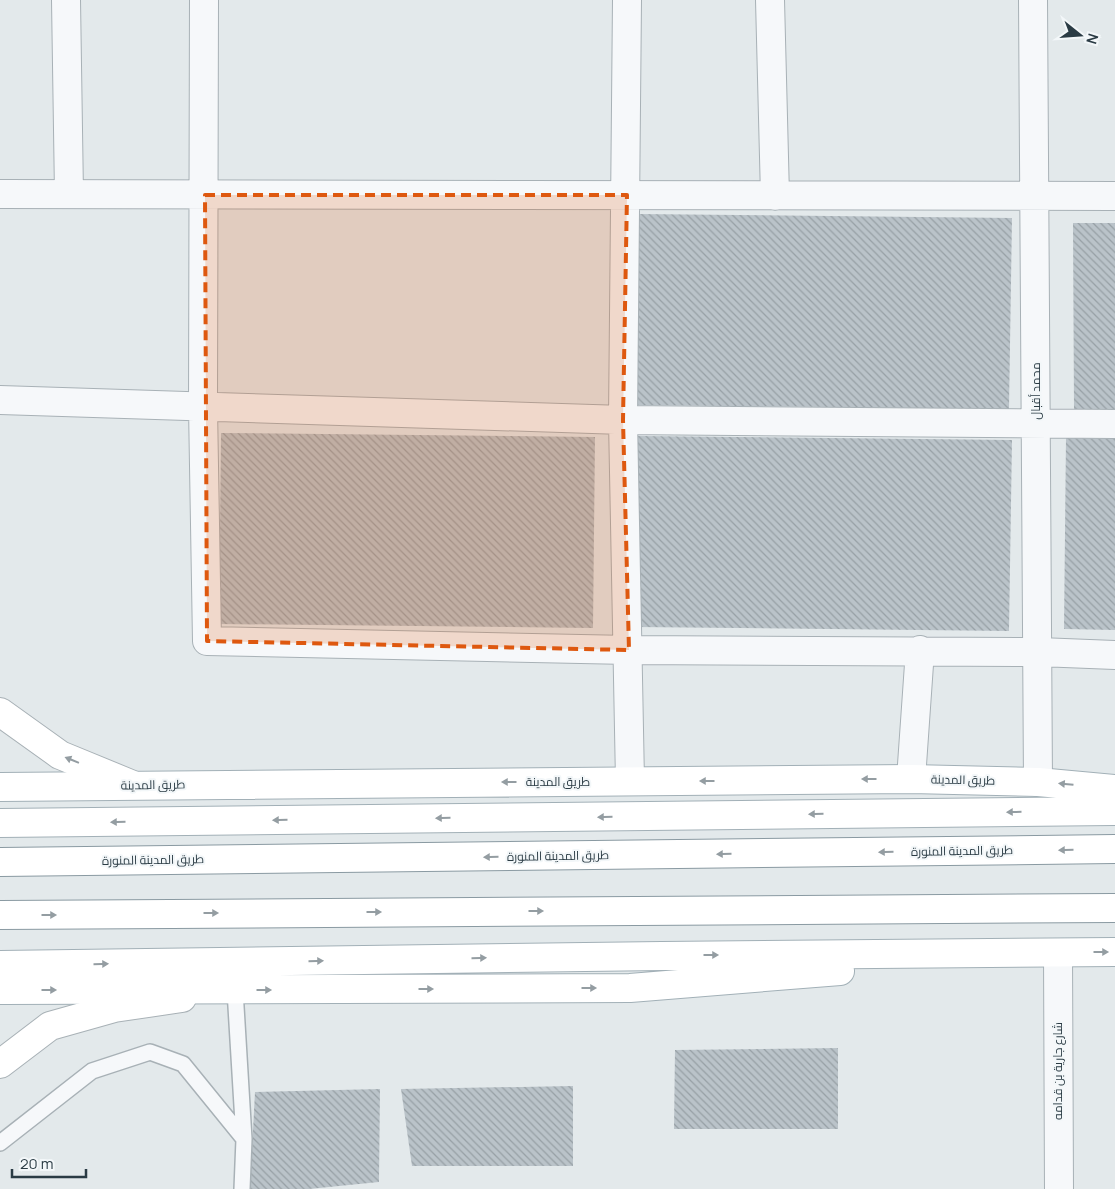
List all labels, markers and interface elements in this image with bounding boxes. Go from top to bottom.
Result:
north arrow [1055,10,1105,60]
text: N [1082,31,1103,47]
street label: محمد أقبال [1027,362,1044,420]
one-way arrow [65,756,79,764]
street label: طريق المدينة [931,770,995,789]
street label: طريق المدينة [526,773,590,790]
street label: طريق المدينة [121,775,185,794]
one-way arrow [861,775,877,783]
one-way arrow [698,777,714,785]
one-way arrow [501,778,517,786]
one-way arrow [1058,780,1074,788]
one-way arrow [1006,808,1022,816]
one-way arrow [808,811,824,819]
one-way arrow [597,813,613,821]
one-way arrow [435,815,451,823]
one-way arrow [272,816,288,824]
one-way arrow [110,818,126,826]
street label: طريق المدينة المنورة [911,841,1013,860]
street label: طريق المدينة المنورة [507,846,609,865]
one-way arrow [1058,846,1074,854]
one-way arrow [878,848,894,856]
street label: طريق المدينة المنورة [102,850,204,869]
one-way arrow [716,850,732,858]
one-way arrow [483,853,499,861]
one-way arrow [528,907,544,915]
one-way arrow [366,908,382,916]
one-way arrow [203,909,219,917]
one-way arrow [41,910,57,918]
one-way arrow [1093,948,1109,956]
one-way arrow [703,951,719,959]
one-way arrow [471,954,487,962]
one-way arrow [308,956,324,964]
one-way arrow [93,960,109,968]
one-way arrow [581,984,597,992]
one-way arrow [418,985,434,993]
one-way arrow [41,986,57,994]
one-way arrow [256,986,272,994]
street label: شارع جارية بن قدامه [1049,1022,1066,1120]
scale bar [12,1146,86,1178]
text: 20 m [20,1153,53,1174]

